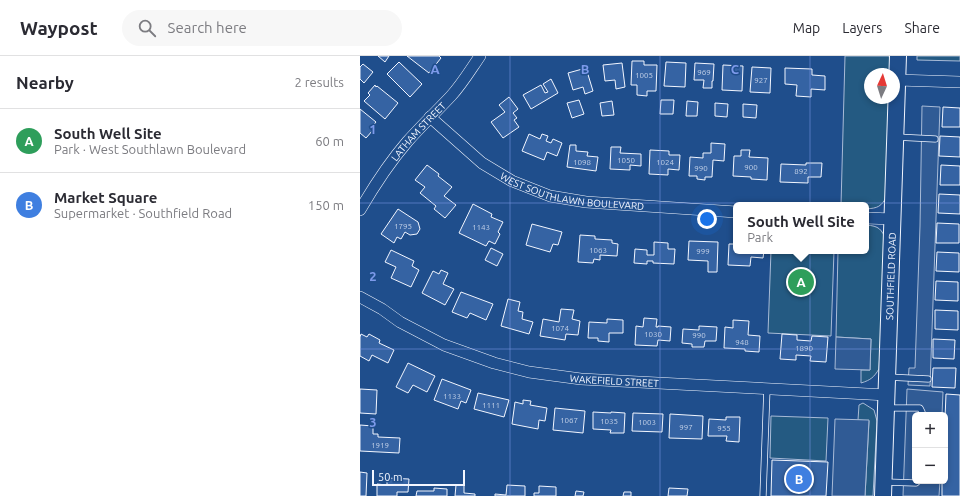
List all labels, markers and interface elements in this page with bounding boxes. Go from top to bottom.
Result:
search box [122,10,402,46]
text: Waypost [20,17,98,39]
icon: search [136,17,158,39]
text: Search here [168,19,247,36]
text: Map [793,20,820,36]
text: Layers [842,20,882,36]
text: Share [904,20,940,36]
text: A [430,62,440,76]
text: B [581,62,590,76]
text: C [731,62,740,76]
house number: 969 [697,68,711,77]
north arrow [864,68,900,104]
house number: 1005 [635,71,653,80]
text: Nearby [16,73,74,92]
text: 2 results [294,75,344,89]
house number: 927 [754,76,768,85]
street label: LATHAM STREET [389,100,448,163]
text: 1 [369,122,377,136]
text: South Well Site [54,125,162,142]
text: A [24,134,34,148]
text: 60 m [315,134,344,148]
text: Park · West Southlawn Boulevard [54,142,246,156]
house number: 1050 [617,156,636,165]
house number: 1098 [573,158,592,167]
house number: 1024 [656,158,675,167]
house number: 900 [744,163,758,172]
house number: 990 [694,164,708,173]
house number: 892 [794,167,808,176]
street label: WEST SOUTHLAWN BOULEVARD [498,170,645,212]
text: Market Square [54,189,157,206]
text: B [25,198,33,212]
text: 150 m [308,198,344,212]
popup [733,202,869,254]
text: Supermarket · Southfield Road [54,206,232,220]
your location [697,209,717,229]
text: South Well Site [747,213,855,230]
house number: 1795 [394,222,412,231]
house number: 1143 [472,223,490,232]
text: Park [747,230,773,244]
street label: SOUTHFIELD ROAD [884,232,898,320]
house number: 1063 [589,246,607,255]
house number: 999 [696,247,710,256]
pin: A [788,267,814,297]
text: 2 [369,269,377,283]
house number: 1074 [551,324,570,333]
house number: 1030 [644,330,663,339]
house number: 990 [692,331,706,340]
house number: 948 [735,338,749,347]
house number: 1890 [795,344,814,353]
street label: WAKEFIELD STREET [569,373,659,389]
house number: 1133 [443,392,461,401]
house number: 1111 [482,401,500,410]
map controls [912,412,948,484]
button: + [912,412,948,448]
text: 3 [369,415,377,429]
house number: 1067 [560,416,578,425]
house number: 1035 [600,417,618,426]
house number: 1003 [638,418,656,427]
house number: 997 [679,423,693,432]
house number: 955 [717,424,731,433]
house number: 1919 [371,441,389,450]
button: − [912,448,948,484]
pin: B [786,464,812,494]
scale bar [372,468,465,487]
text: 50 m [378,471,402,483]

